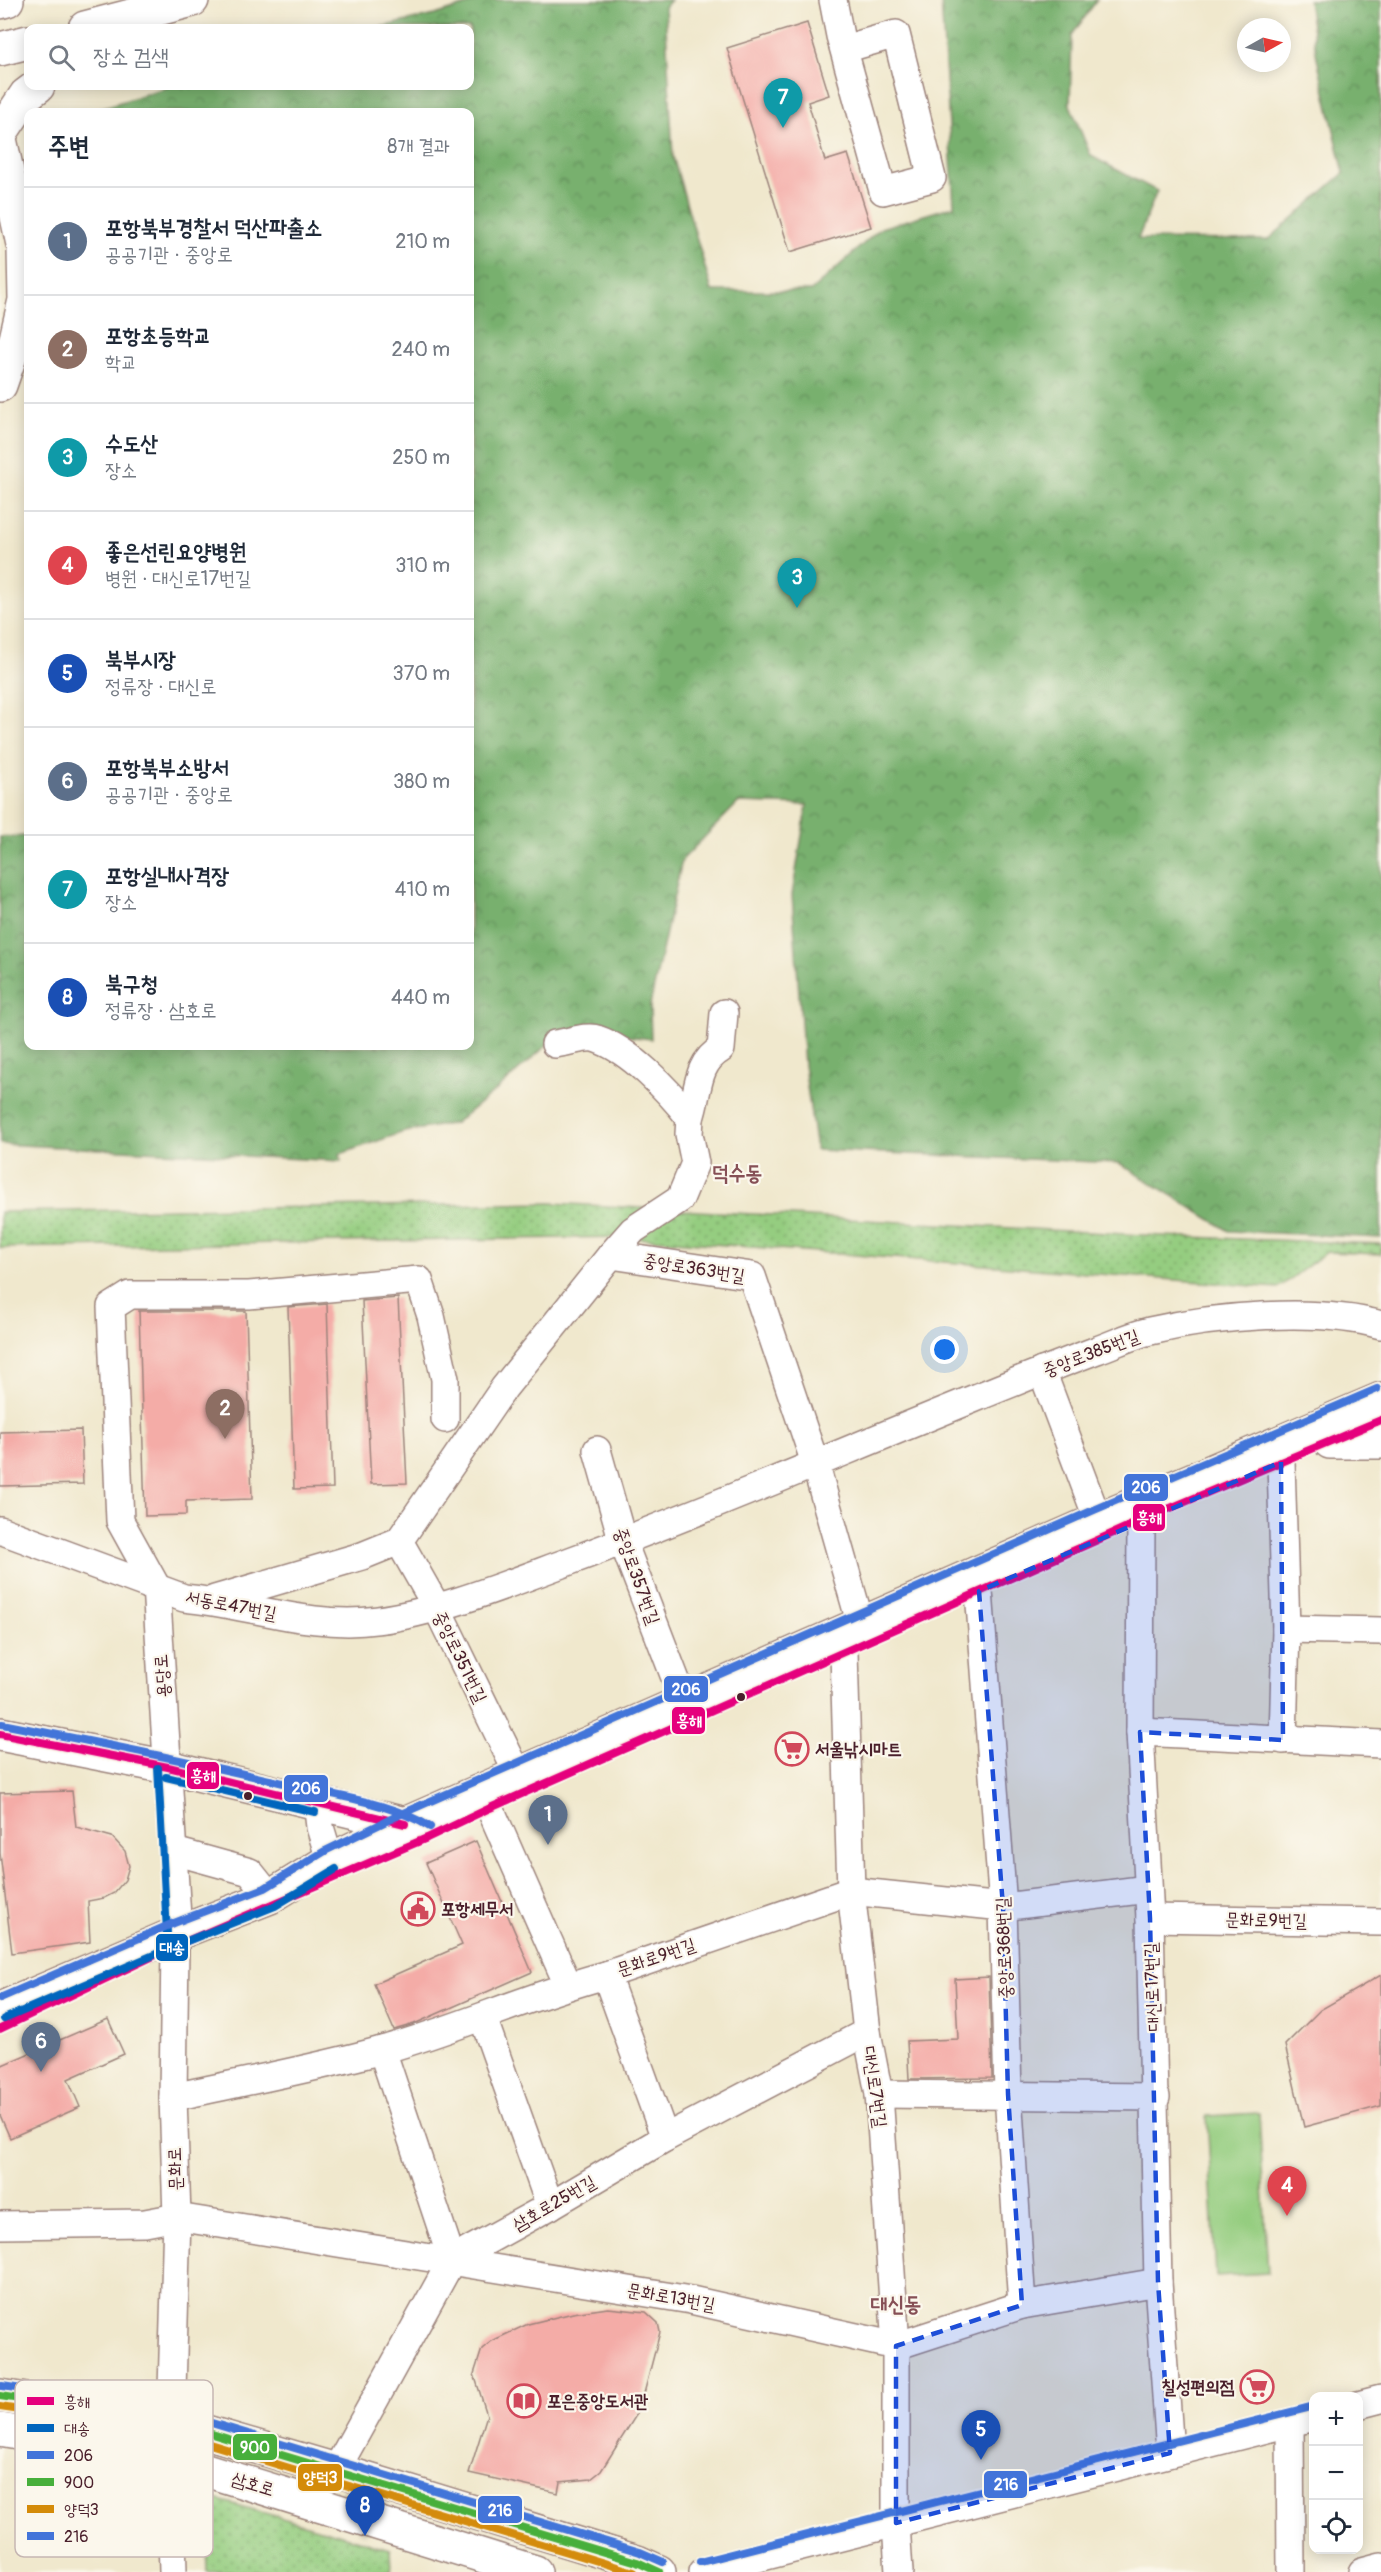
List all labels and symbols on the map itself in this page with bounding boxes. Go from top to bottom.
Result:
north arrow [1237,18,1291,72]
pin: 7 [764,78,802,128]
pin: 3 [778,558,816,608]
district label: 덕수동 [712,1160,762,1187]
street label: 중앙로363번길 [641,1249,747,1288]
street label: 중앙로385번길 [1040,1324,1143,1382]
your location [930,1335,959,1364]
pin: 2 [206,1390,244,1439]
line badge: 206 [1123,1473,1169,1502]
text: 206 [1131,1478,1161,1498]
line badge: 흥해 [1132,1503,1166,1532]
text: 흥해 [1136,1508,1162,1528]
street label: 중앙로357번길 [608,1524,665,1628]
street label: 서동로47번길 [183,1585,279,1626]
street label: 중앙로351번길 [427,1608,492,1707]
street label: 용당로 [150,1653,175,1698]
line badge: 206 [663,1675,709,1703]
text: 206 [671,1680,701,1700]
unlabelled marker [735,1691,747,1703]
line badge: 흥해 [671,1706,706,1735]
text: 흥해 [676,1711,702,1731]
supermarket icon: 서울낚시마트 [774,1731,810,1767]
place label: 서울낚시마트 [815,1738,902,1761]
line badge: 흥해 [186,1761,220,1790]
text: 흥해 [190,1766,216,1786]
line badge: 206 [283,1774,329,1803]
text: 206 [291,1779,321,1799]
unlabelled marker [242,1790,254,1802]
pin: 1 [528,1796,568,1845]
public building icon: 포항세무서 [400,1891,436,1927]
street label: 중앙로368번길 [991,1896,1018,1999]
place label: 포항세무서 [441,1898,513,1921]
street label: 문화로9번길 [1225,1908,1308,1933]
line badge: 대송 [155,1933,189,1962]
street label: 문화로9번길 [614,1933,699,1982]
text: 대송 [159,1938,185,1958]
street label: 대신로17번길 [1139,1942,1166,2032]
pin: 6 [22,2022,60,2072]
street label: 대신로7번길 [857,2045,892,2130]
street label: 문화로 [163,2147,188,2191]
pin: 4 [1268,2166,1306,2216]
street label: 삼호로25번길 [509,2170,600,2236]
street label: 문화로13번길 [625,2278,717,2317]
district label: 대신동 [871,2291,921,2318]
supermarket icon: 칠성편의점 [1239,2369,1275,2405]
place label: 칠성편의점 [1162,2376,1235,2399]
legend [15,2380,213,2557]
library icon: 포은중앙도서관 [506,2383,542,2419]
place label: 포은중앙도서관 [547,2390,649,2413]
text: 흥해 [64,2392,90,2412]
pin: 5 [962,2410,1000,2460]
text: 대송 [64,2419,90,2439]
line badge: 900 [232,2433,278,2461]
text: 900 [240,2438,270,2458]
text: 206 [64,2446,93,2466]
line badge: 양덕3 [297,2463,343,2492]
street label: 삼호로 [229,2467,277,2502]
text: 양덕3 [303,2468,337,2488]
line badge: 216 [983,2470,1028,2499]
text: 900 [64,2473,94,2493]
text: 216 [994,2475,1018,2495]
pin: 8 [346,2486,385,2536]
line badge: 216 [477,2495,523,2524]
text: 양덕3 [64,2500,99,2520]
text: 216 [488,2501,512,2521]
text: 216 [64,2527,89,2547]

